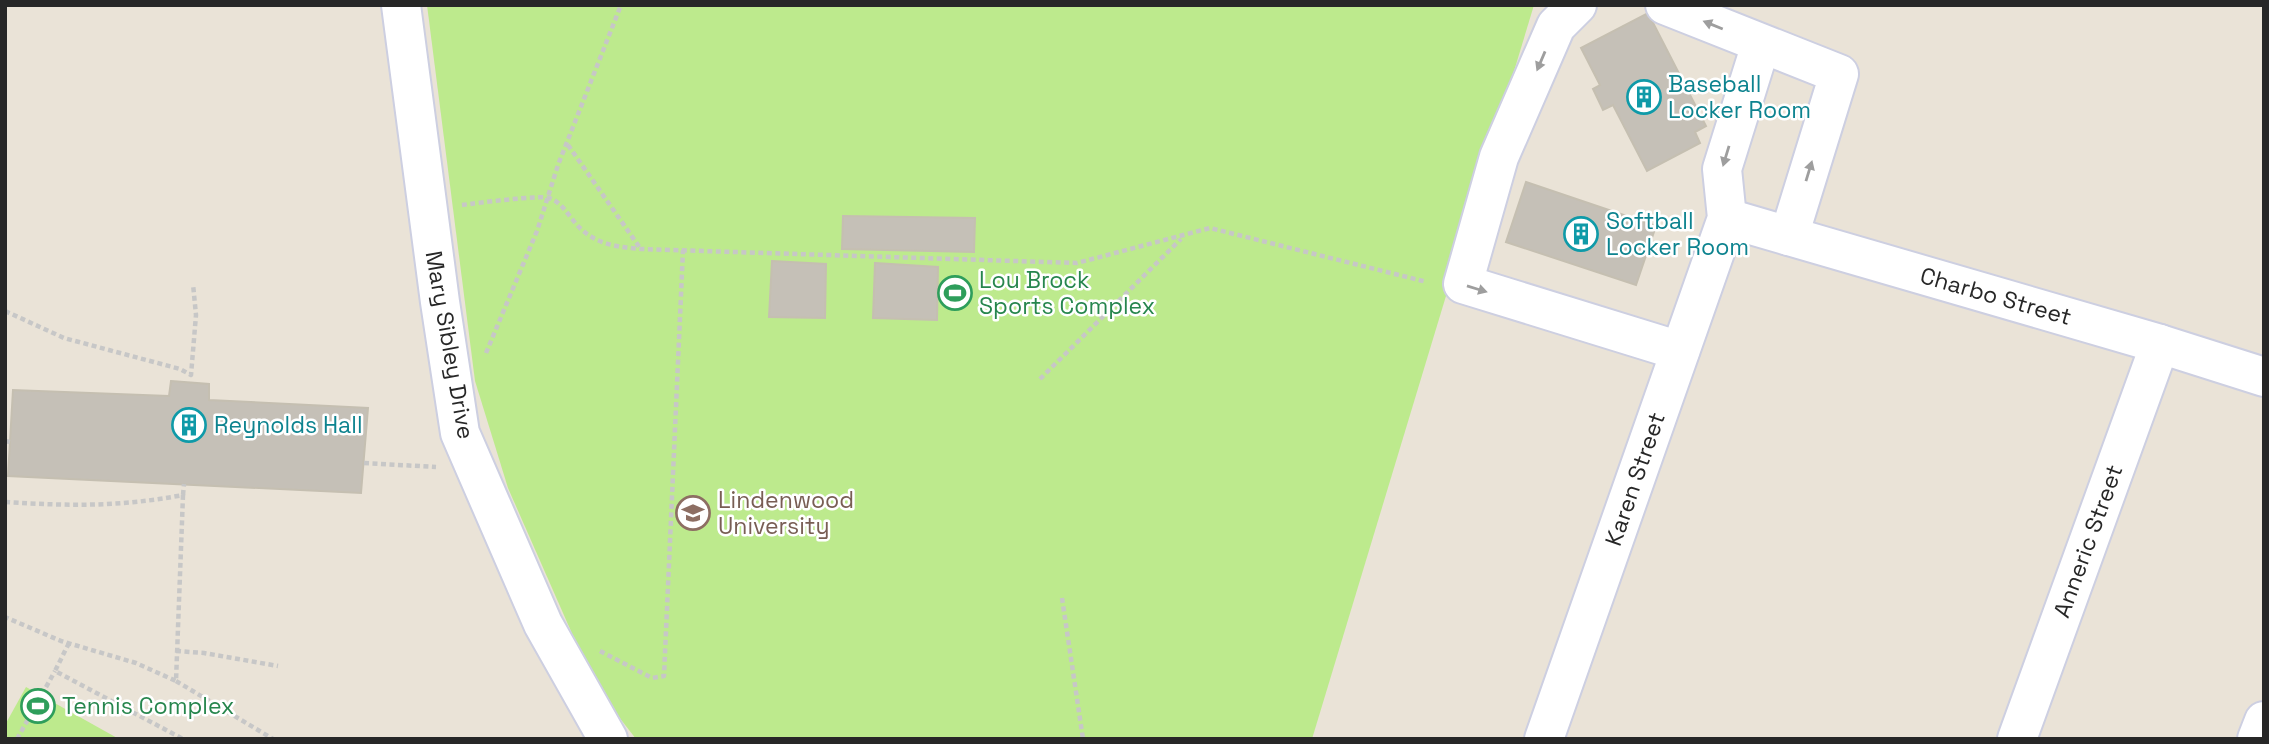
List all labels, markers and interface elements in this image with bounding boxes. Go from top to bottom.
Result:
one-way arrow [1702,19,1723,30]
one-way arrow [1535,51,1546,72]
place label: Baseball Locker Room [1668,69,1811,125]
building icon: Baseball Locker Room [1625,78,1663,116]
one-way arrow [1721,146,1731,167]
one-way arrow [1804,160,1815,181]
place label: Softball Locker Room [1606,206,1749,262]
building icon: Softball Locker Room [1562,215,1600,253]
street label: Mary Sibley Drive [419,249,481,441]
street label: Charbo Street [1917,260,2075,332]
place label: Lou Brock Sports Complex [979,265,1155,321]
sports icon: Lou Brock Sports Complex [936,274,974,312]
one-way arrow [1467,284,1488,295]
building icon: Reynolds Hall [170,406,208,444]
street label: Karen Street [1598,408,1672,550]
place label: Reynolds Hall [214,410,363,440]
street label: Anneric Street [2046,460,2130,622]
place label: Lindenwood University [718,485,854,541]
school or university icon: Lindenwood University [674,494,712,532]
sports icon: Tennis Complex [19,687,57,725]
place label: Tennis Complex [62,691,234,721]

